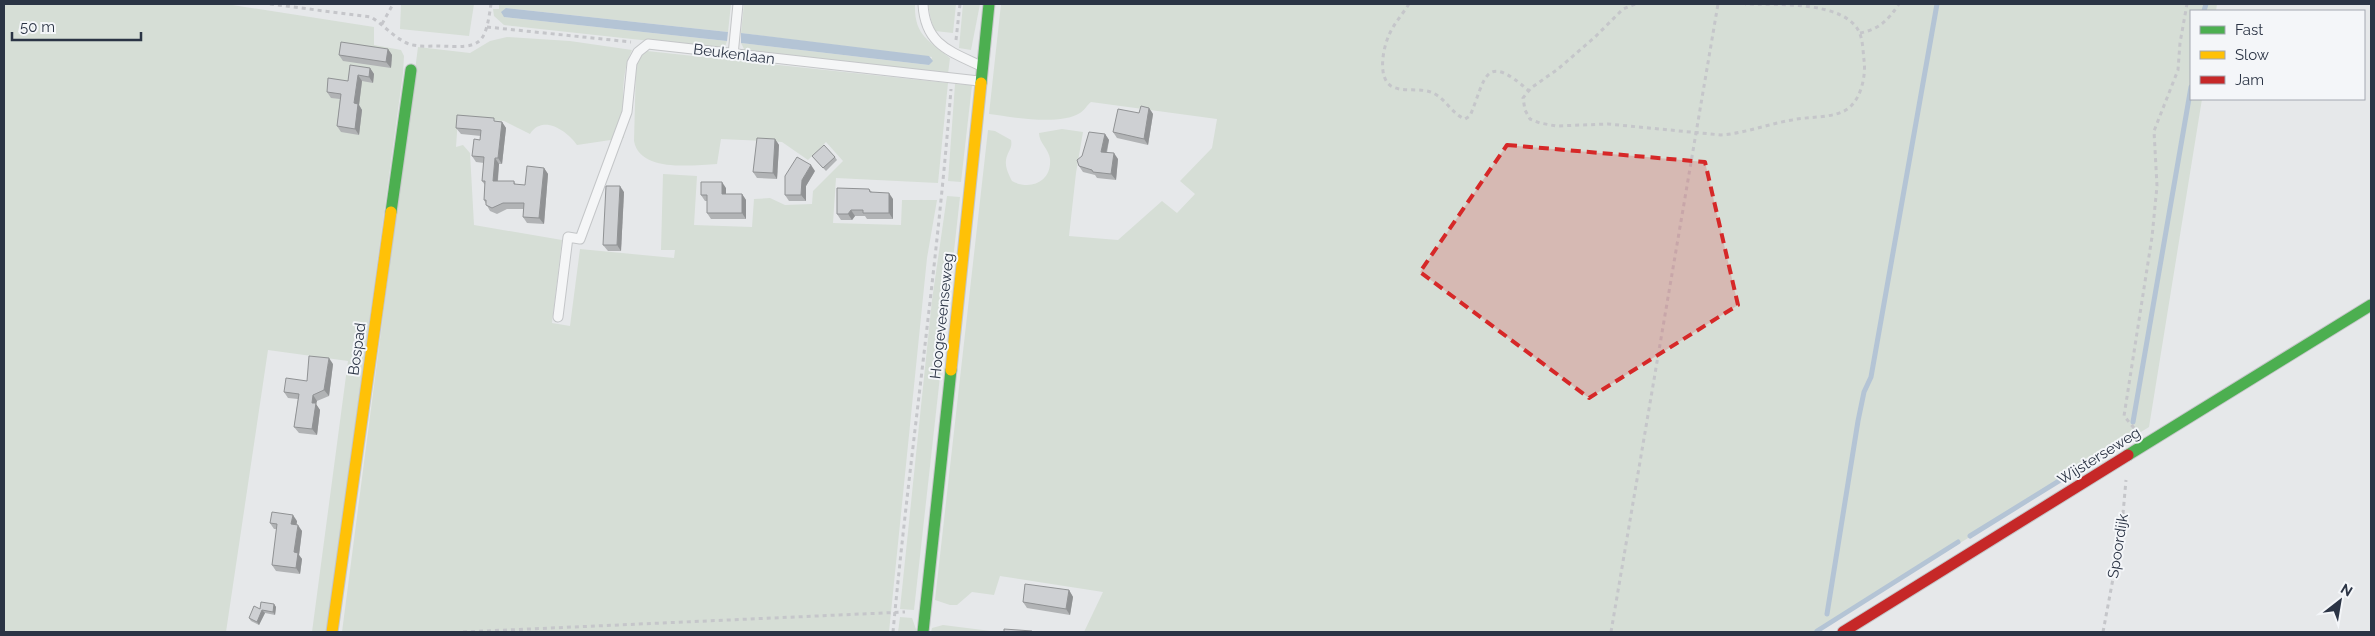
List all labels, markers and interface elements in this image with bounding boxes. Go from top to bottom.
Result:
scale bar [12,10,141,42]
legend [2190,10,2365,100]
text: 50 m [20,18,55,36]
text: Fast [2235,21,2263,39]
street label: Beukenlaan [692,40,776,68]
text: Slow [2235,46,2269,64]
text: Jam [2235,71,2264,89]
street label: Hoogeveenseweg [926,252,958,380]
street label: Bospad [344,322,370,376]
street label: Wijsterseweg [2054,423,2144,489]
street label: Spoordijk [2104,512,2132,580]
north arrow [2315,576,2365,626]
text: N [2338,580,2355,599]

